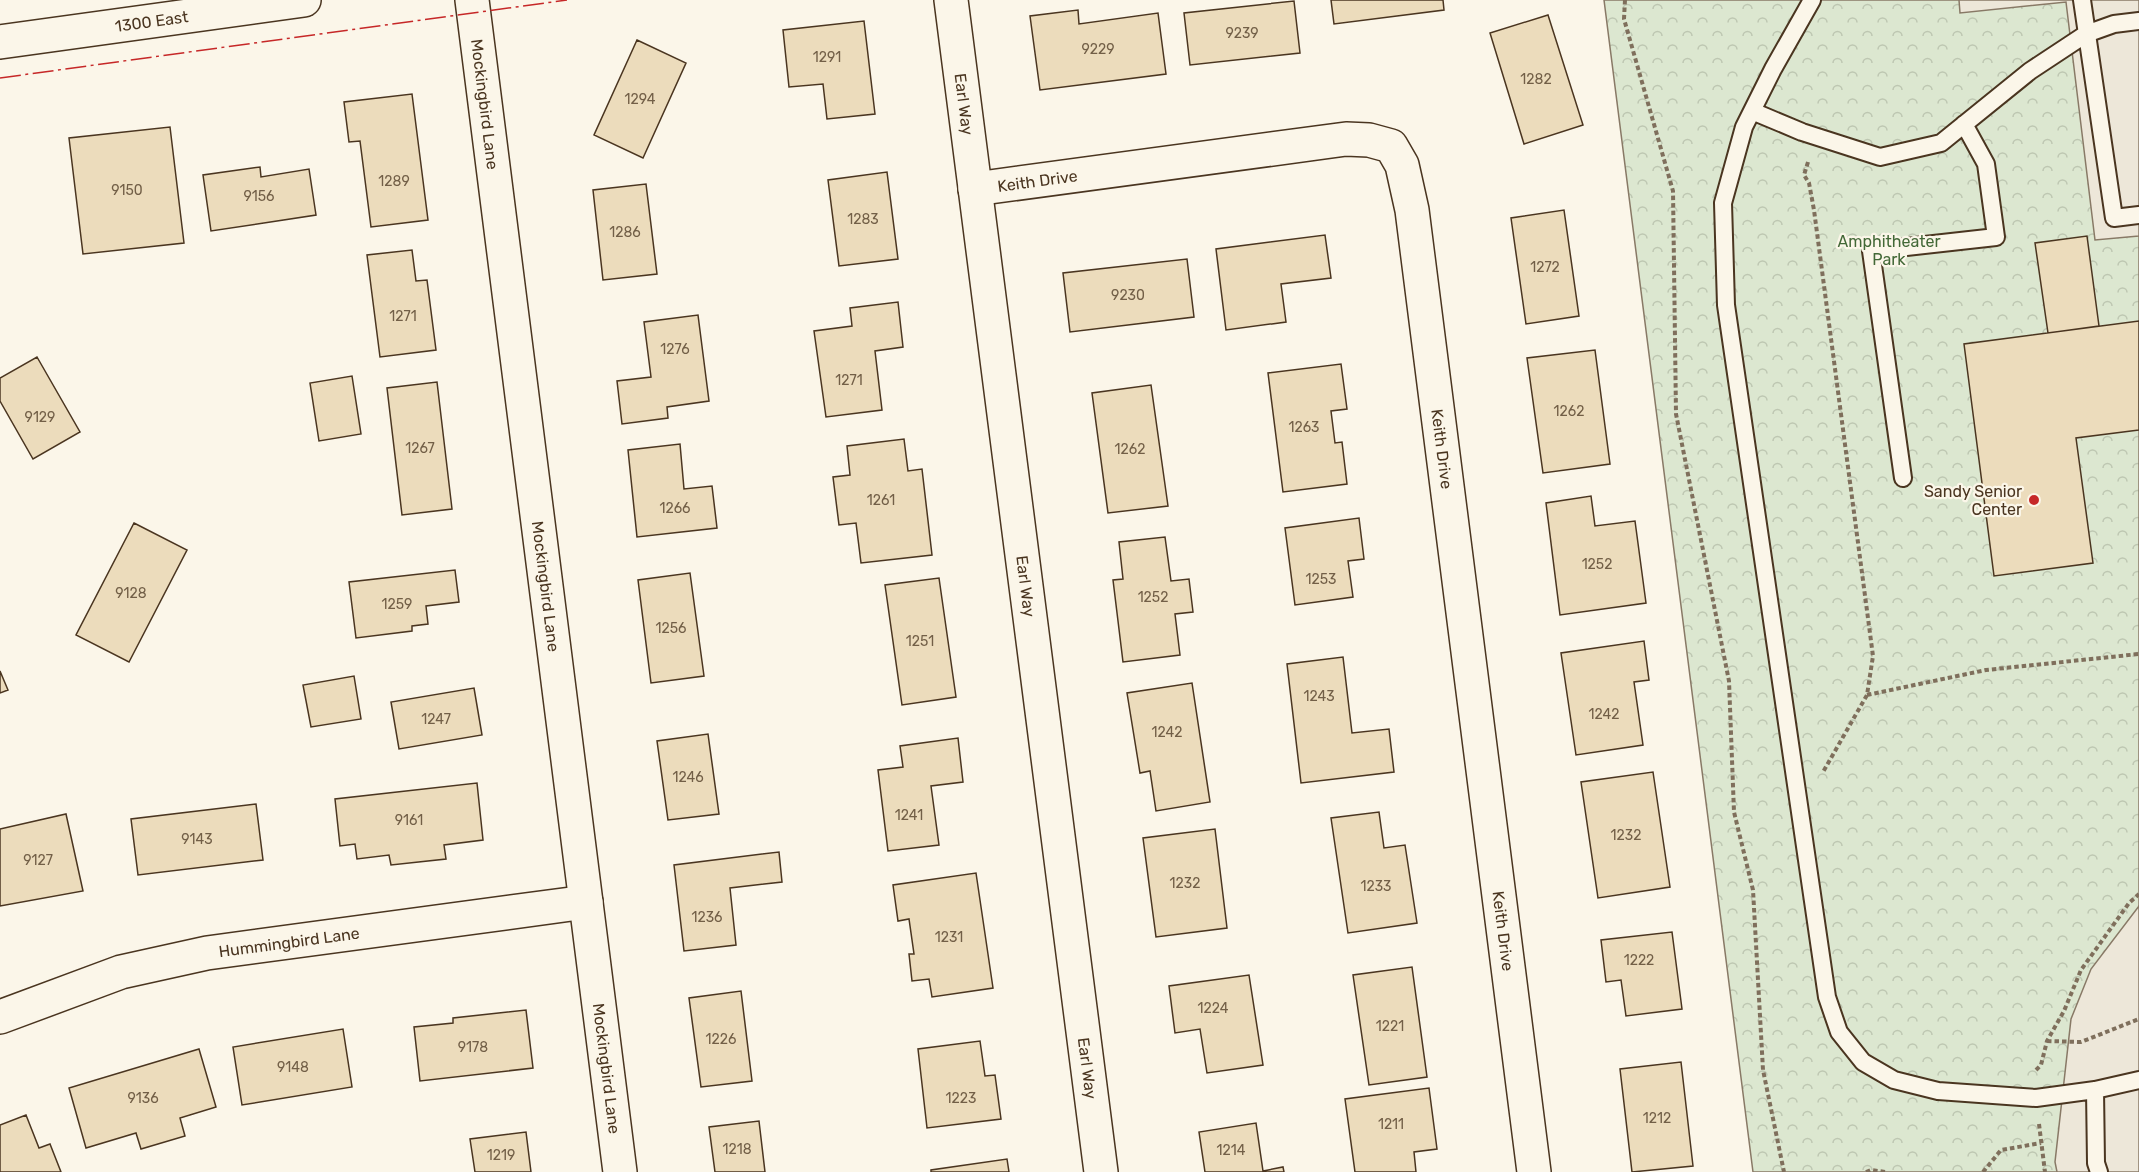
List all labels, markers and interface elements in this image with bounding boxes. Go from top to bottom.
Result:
street label: 1300 East [114,7,189,36]
house number: 9239 [1225,25,1259,42]
street label: Mockingbird Lane [467,38,502,171]
house number: 9229 [1081,41,1115,58]
house number: 1291 [813,49,841,66]
house number: 1282 [1520,71,1552,88]
street label: Earl Way [950,72,977,136]
house number: 1294 [624,91,656,108]
street label: Keith Drive [996,166,1079,196]
house number: 1289 [378,173,410,190]
house number: 9150 [111,182,143,199]
house number: 9156 [243,188,275,205]
house number: 1283 [847,211,879,228]
house number: 1286 [609,224,641,241]
park label: Amphitheater Park [1837,232,1941,269]
house number: 1272 [1530,259,1560,276]
house number: 9230 [1111,287,1145,304]
house number: 1271 [389,308,417,325]
house number: 1276 [660,341,690,358]
house number: 1271 [835,372,863,389]
house number: 1262 [1554,403,1584,420]
street label: Keith Drive [1427,408,1456,490]
house number: 9129 [25,409,55,426]
house number: 1263 [1288,419,1320,436]
house number: 1267 [405,440,435,457]
house number: 1262 [1115,441,1145,458]
place label: Sandy Senior Center [1924,482,2022,519]
house number: 1261 [867,492,895,509]
marker: Sandy Senior Center [2027,493,2041,507]
house number: 1266 [659,500,691,517]
street label: Mockingbird Lane [528,520,563,653]
street label: Earl Way [1012,554,1039,618]
house number: 1252 [1582,556,1612,573]
house number: 1253 [1306,571,1336,588]
house number: 9128 [115,585,147,602]
house number: 1252 [1138,589,1168,606]
house number: 1259 [382,596,412,613]
house number: 1256 [656,620,686,637]
house number: 1251 [906,633,934,650]
house number: 1243 [1303,688,1335,705]
house number: 1242 [1589,706,1620,723]
house number: 1247 [421,711,451,728]
house number: 1242 [1152,724,1183,741]
house number: 1246 [672,769,704,786]
house number: 1241 [895,807,923,824]
house number: 9161 [395,812,423,829]
house number: 1232 [1611,827,1641,844]
house number: 9143 [181,831,213,848]
house number: 9127 [23,852,53,869]
house number: 1232 [1170,875,1200,892]
house number: 1233 [1360,878,1392,895]
street label: Keith Drive [1488,890,1517,972]
house number: 1236 [691,909,723,926]
street label: Hummingbird Lane [218,924,361,961]
house number: 1231 [935,929,963,946]
house number: 1222 [1624,952,1654,969]
house number: 1224 [1198,1000,1229,1017]
street label: Mockingbird Lane [589,1002,624,1135]
house number: 1221 [1376,1018,1404,1035]
house number: 1226 [706,1031,736,1048]
street label: Earl Way [1074,1036,1101,1101]
house number: 9178 [458,1039,488,1056]
house number: 9148 [277,1059,309,1076]
house number: 9136 [127,1090,159,1107]
house number: 1223 [946,1090,976,1107]
house number: 1212 [1643,1110,1671,1127]
house number: 1211 [1378,1116,1404,1133]
house number: 1218 [722,1141,752,1158]
house number: 1214 [1217,1142,1246,1159]
house number: 1219 [487,1147,515,1164]

